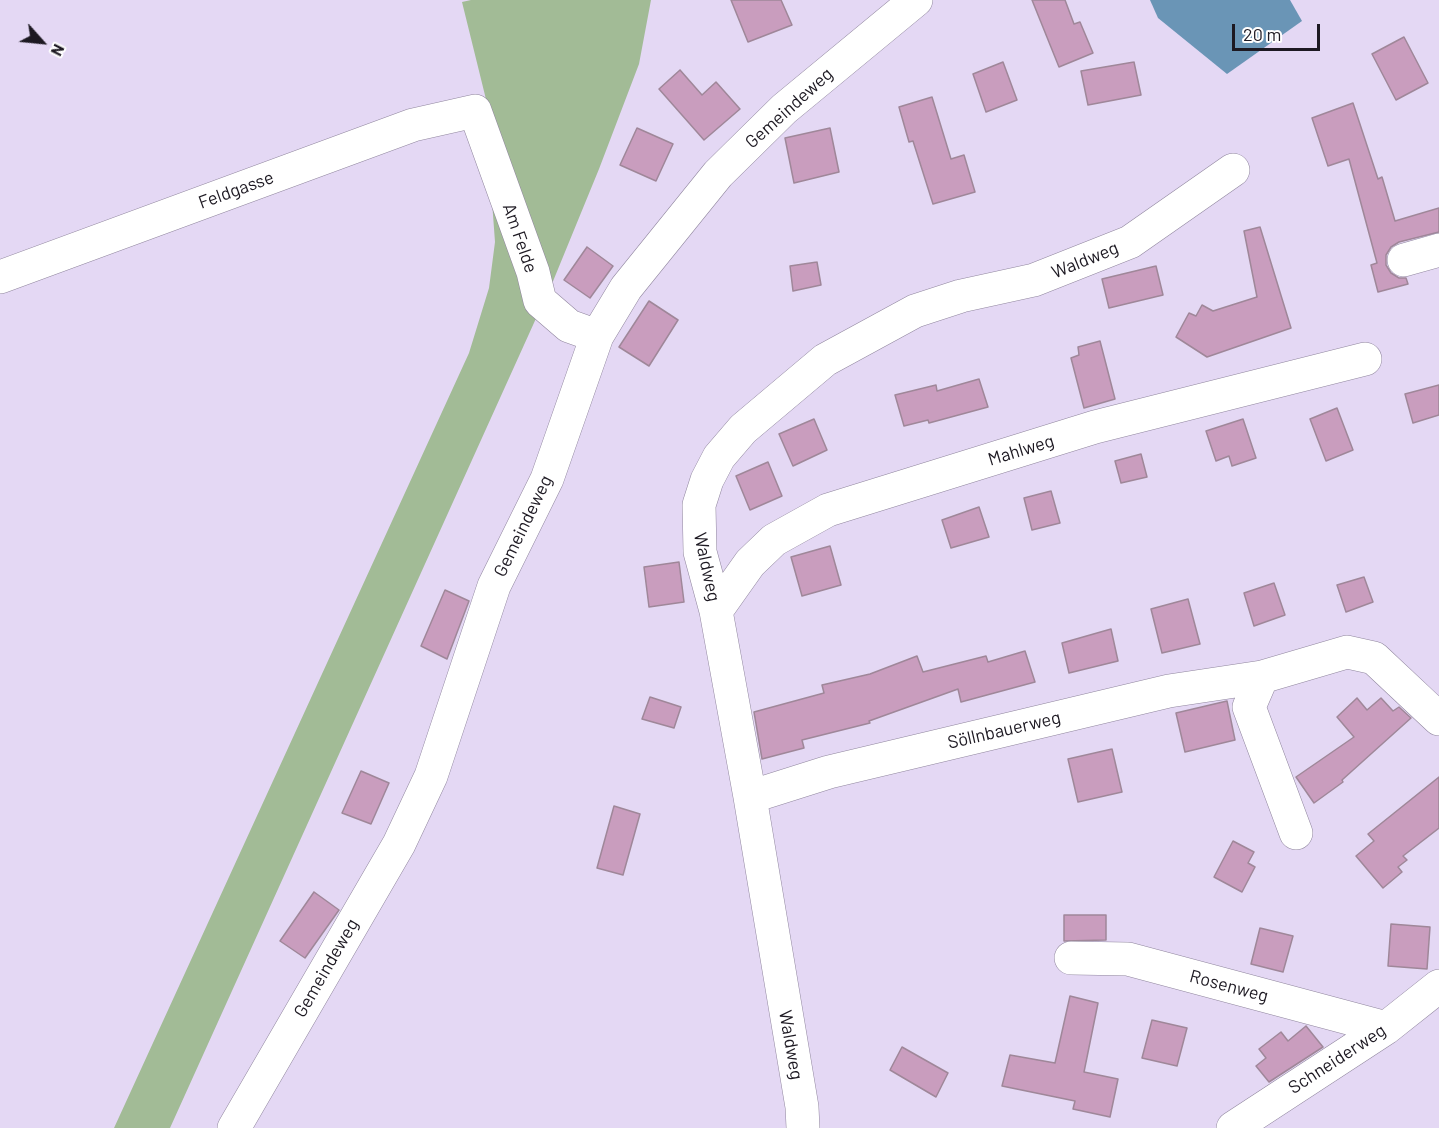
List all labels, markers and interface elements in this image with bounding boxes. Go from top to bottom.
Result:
north arrow [12,12,72,72]
scale bar [1235,12,1324,50]
text: 20 m [1243,23,1281,45]
text: N [48,41,69,59]
street label: Gemeindeweg [741,63,837,153]
street label: Feldgasse [195,166,277,214]
street label: Am Felde [498,200,542,276]
street label: Waldweg [1049,237,1121,283]
street label: Mahlweg [985,430,1057,470]
street label: Gemeindeweg [489,472,557,580]
street label: Waldweg [689,531,725,603]
street label: Söllnbauerweg [945,707,1063,753]
street label: Gemeindeweg [289,915,363,1021]
street label: Rosenweg [1187,965,1271,1007]
street label: Waldweg [774,1009,808,1081]
street label: Schneiderweg [1284,1020,1390,1098]

